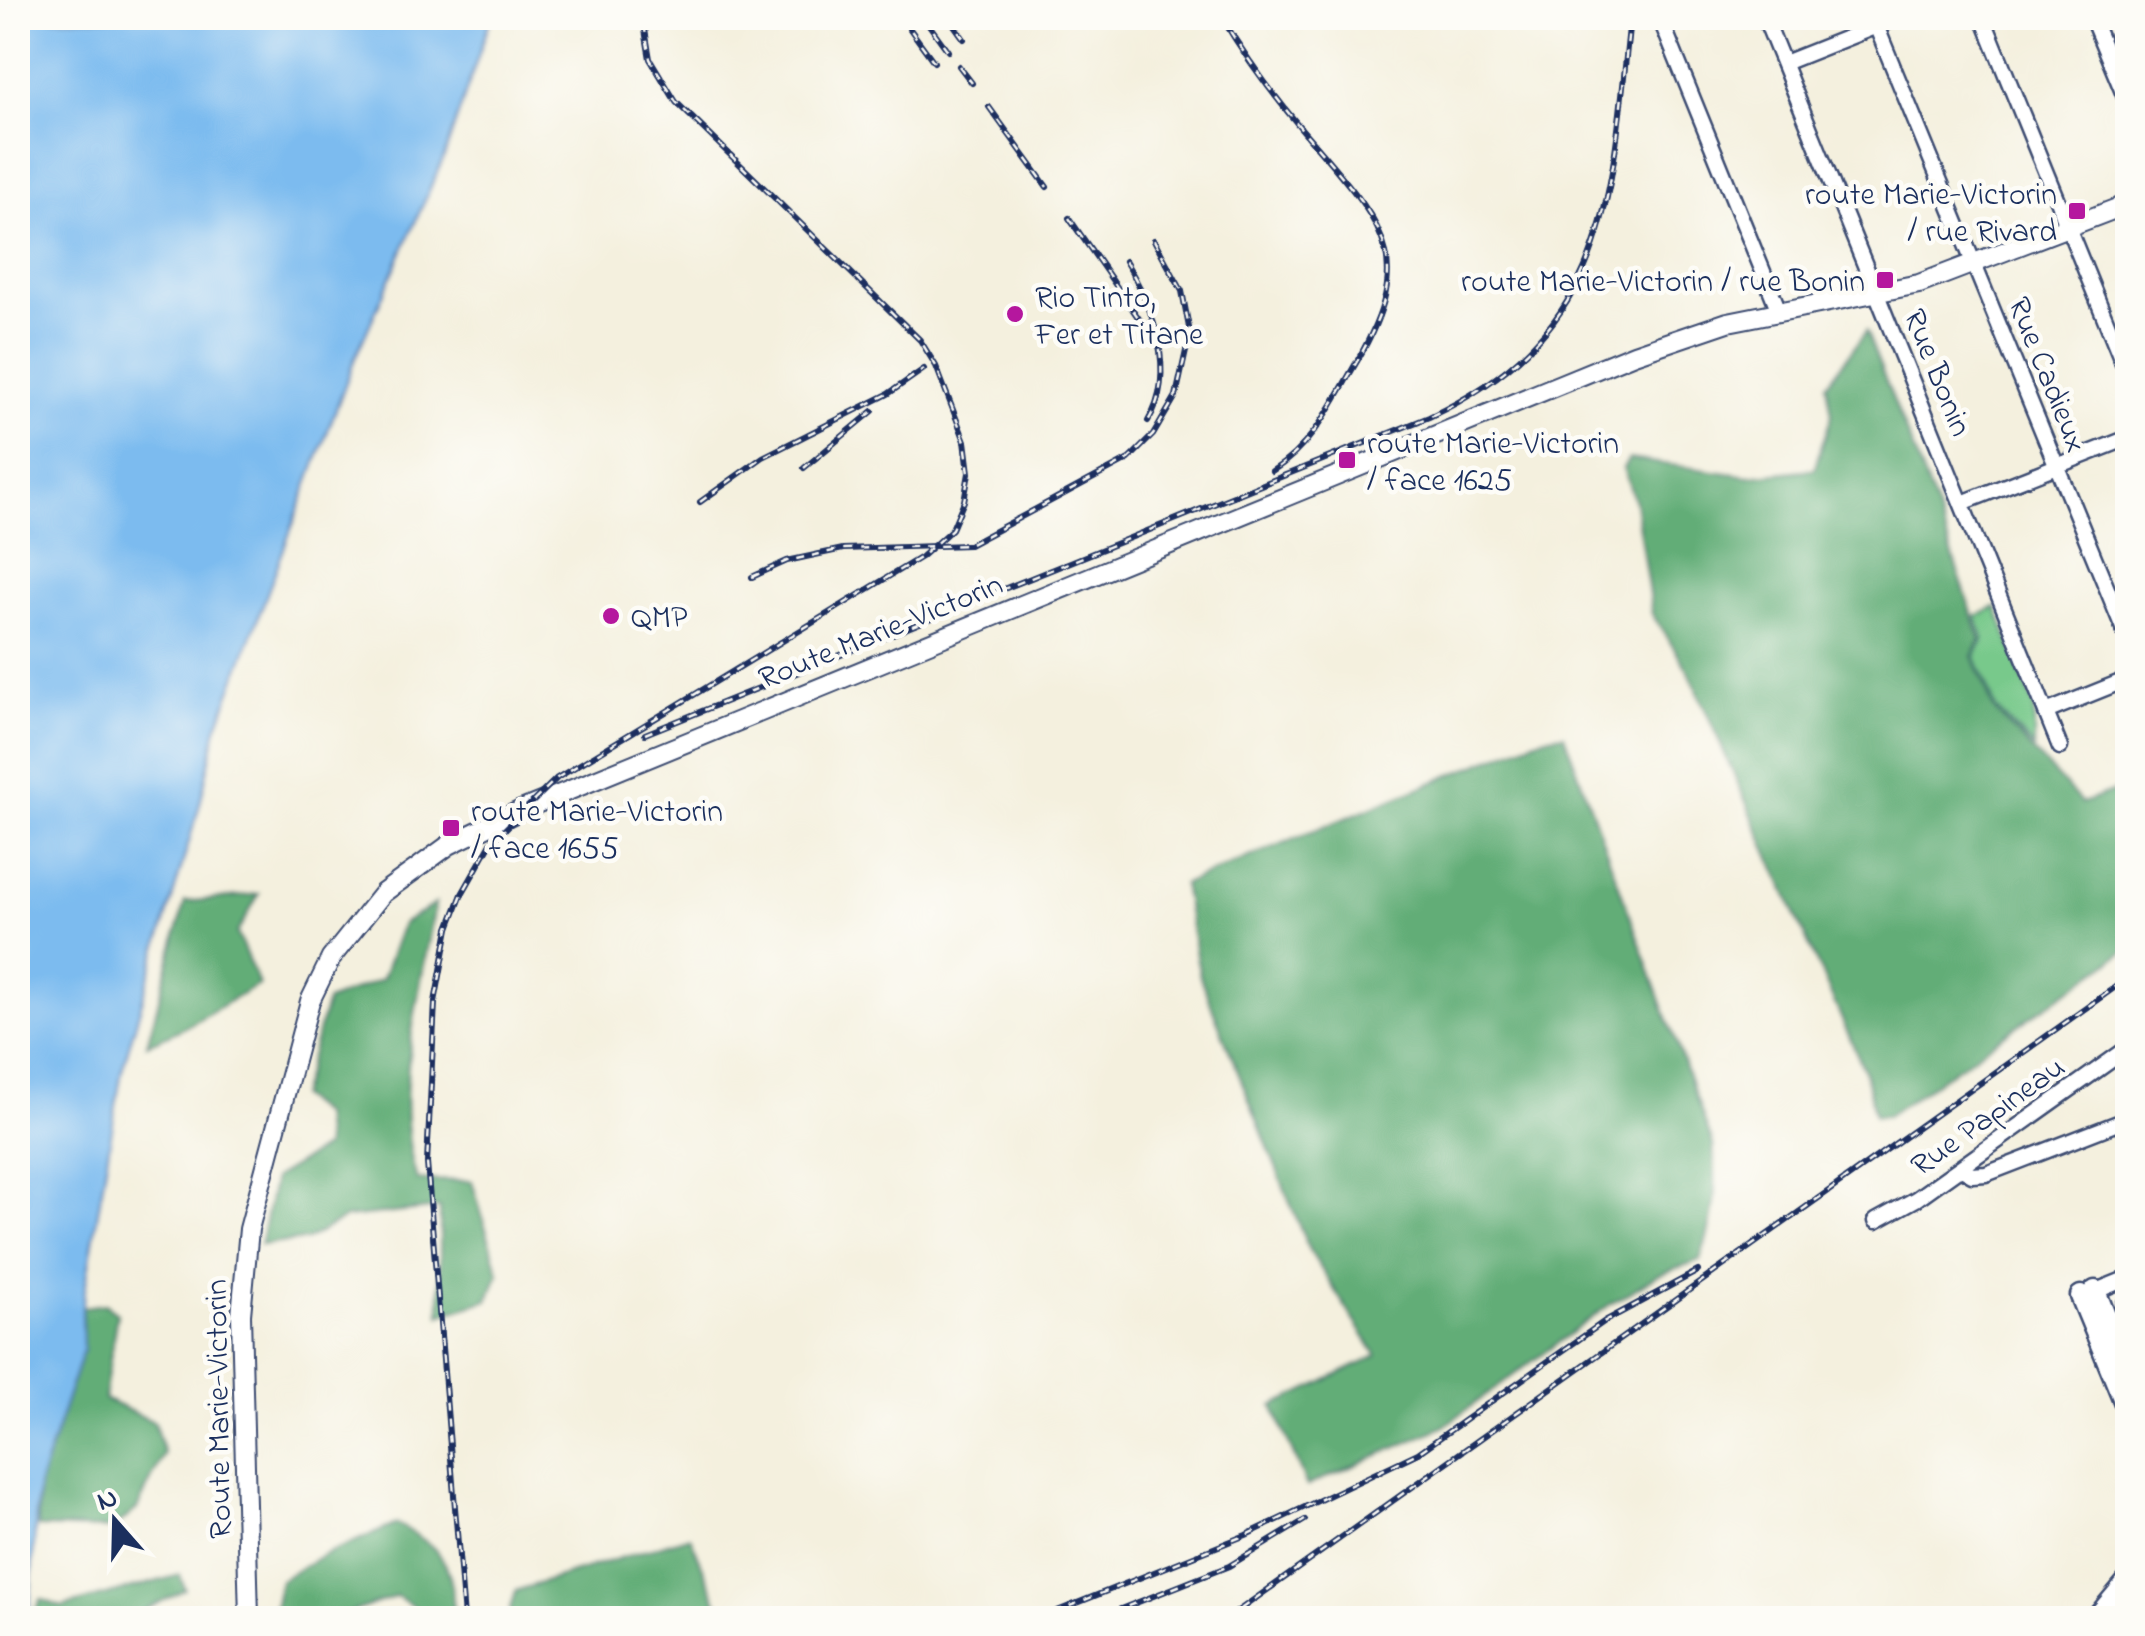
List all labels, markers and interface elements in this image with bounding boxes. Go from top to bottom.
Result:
place label: route Marie-Victorin / rue Rivard [1805,173,2057,257]
marker: route Marie-Victorin / rue Rivard [2066,200,2088,222]
place label: route Marie-Victorin / rue Bonin [1461,260,1865,307]
marker: route Marie-Victorin / rue Bonin [1874,269,1896,291]
place label: Rio Tinto, Fer et Titane [1034,276,1204,360]
street label: Rue Cadieux [1993,291,2098,460]
marker: Rio Tinto, Fer et Titane [1004,303,1026,325]
street label: Rue Bonin [1889,303,1983,444]
place label: route Marie-Victorin / face 1625 [1367,422,1619,506]
marker: route Marie-Victorin / face 1625 [1336,449,1358,471]
street label: Route Marie-Victorin [752,563,1011,704]
place label: QMP [631,596,688,643]
marker: QMP [600,605,622,627]
place label: route Marie-Victorin / face 1655 [471,790,723,874]
marker: route Marie-Victorin / face 1655 [440,817,462,839]
street label: Rue Papineau [1902,1046,2076,1190]
street label: Route Marie-Victorin [195,1279,246,1539]
north arrow [65,1471,165,1571]
text: N [92,1478,124,1523]

